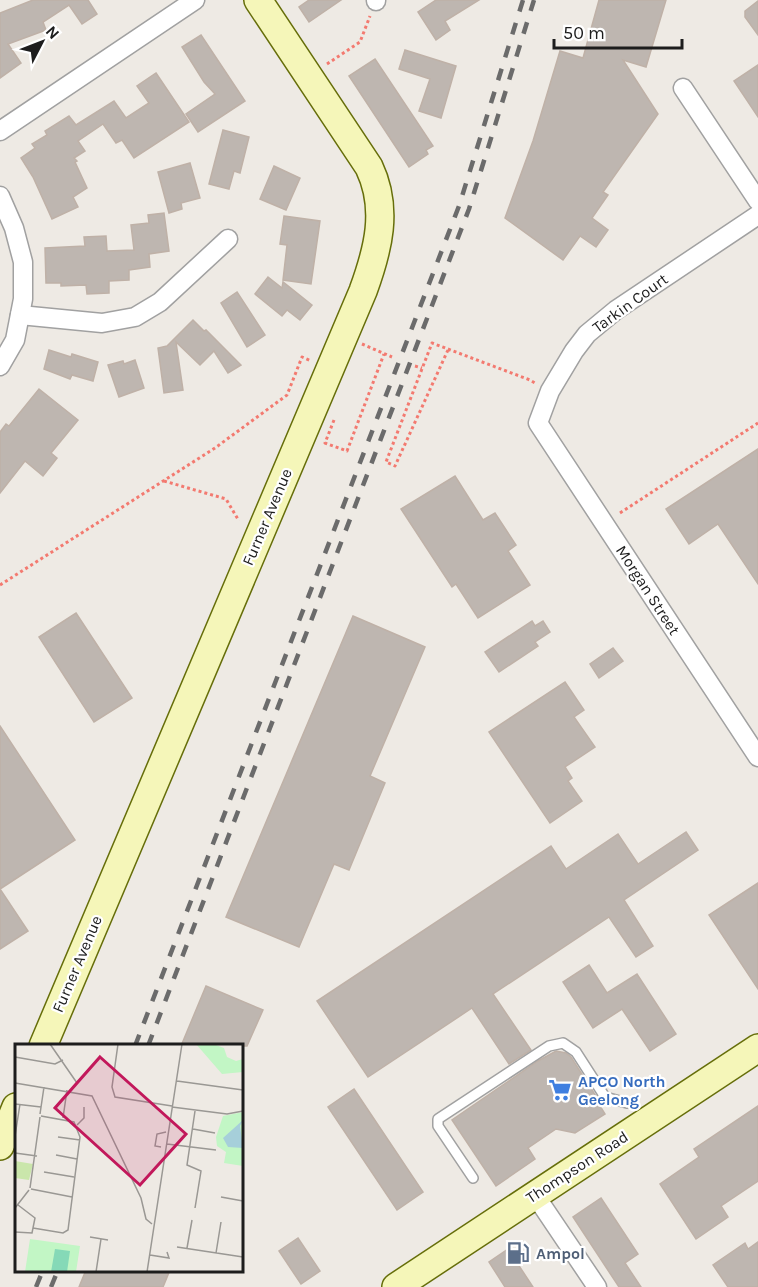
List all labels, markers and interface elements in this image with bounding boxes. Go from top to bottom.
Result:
north arrow [12,12,72,72]
scale bar [554,12,682,50]
text: N [42,22,64,43]
text: 50 m [563,22,605,44]
street label: Tarkin Court [589,269,671,337]
street label: Furner Avenue [238,466,296,568]
street label: Morgan Street [612,542,684,638]
street label: Furner Avenue [48,913,106,1015]
inset map [15,1044,243,1272]
place label: APCO North Geelong [578,1072,666,1109]
supermarket icon: APCO North Geelong [547,1077,573,1103]
street label: Thompson Road [522,1127,632,1207]
fuel station icon: Ampol [505,1240,531,1266]
place label: Ampol [536,1244,585,1263]

